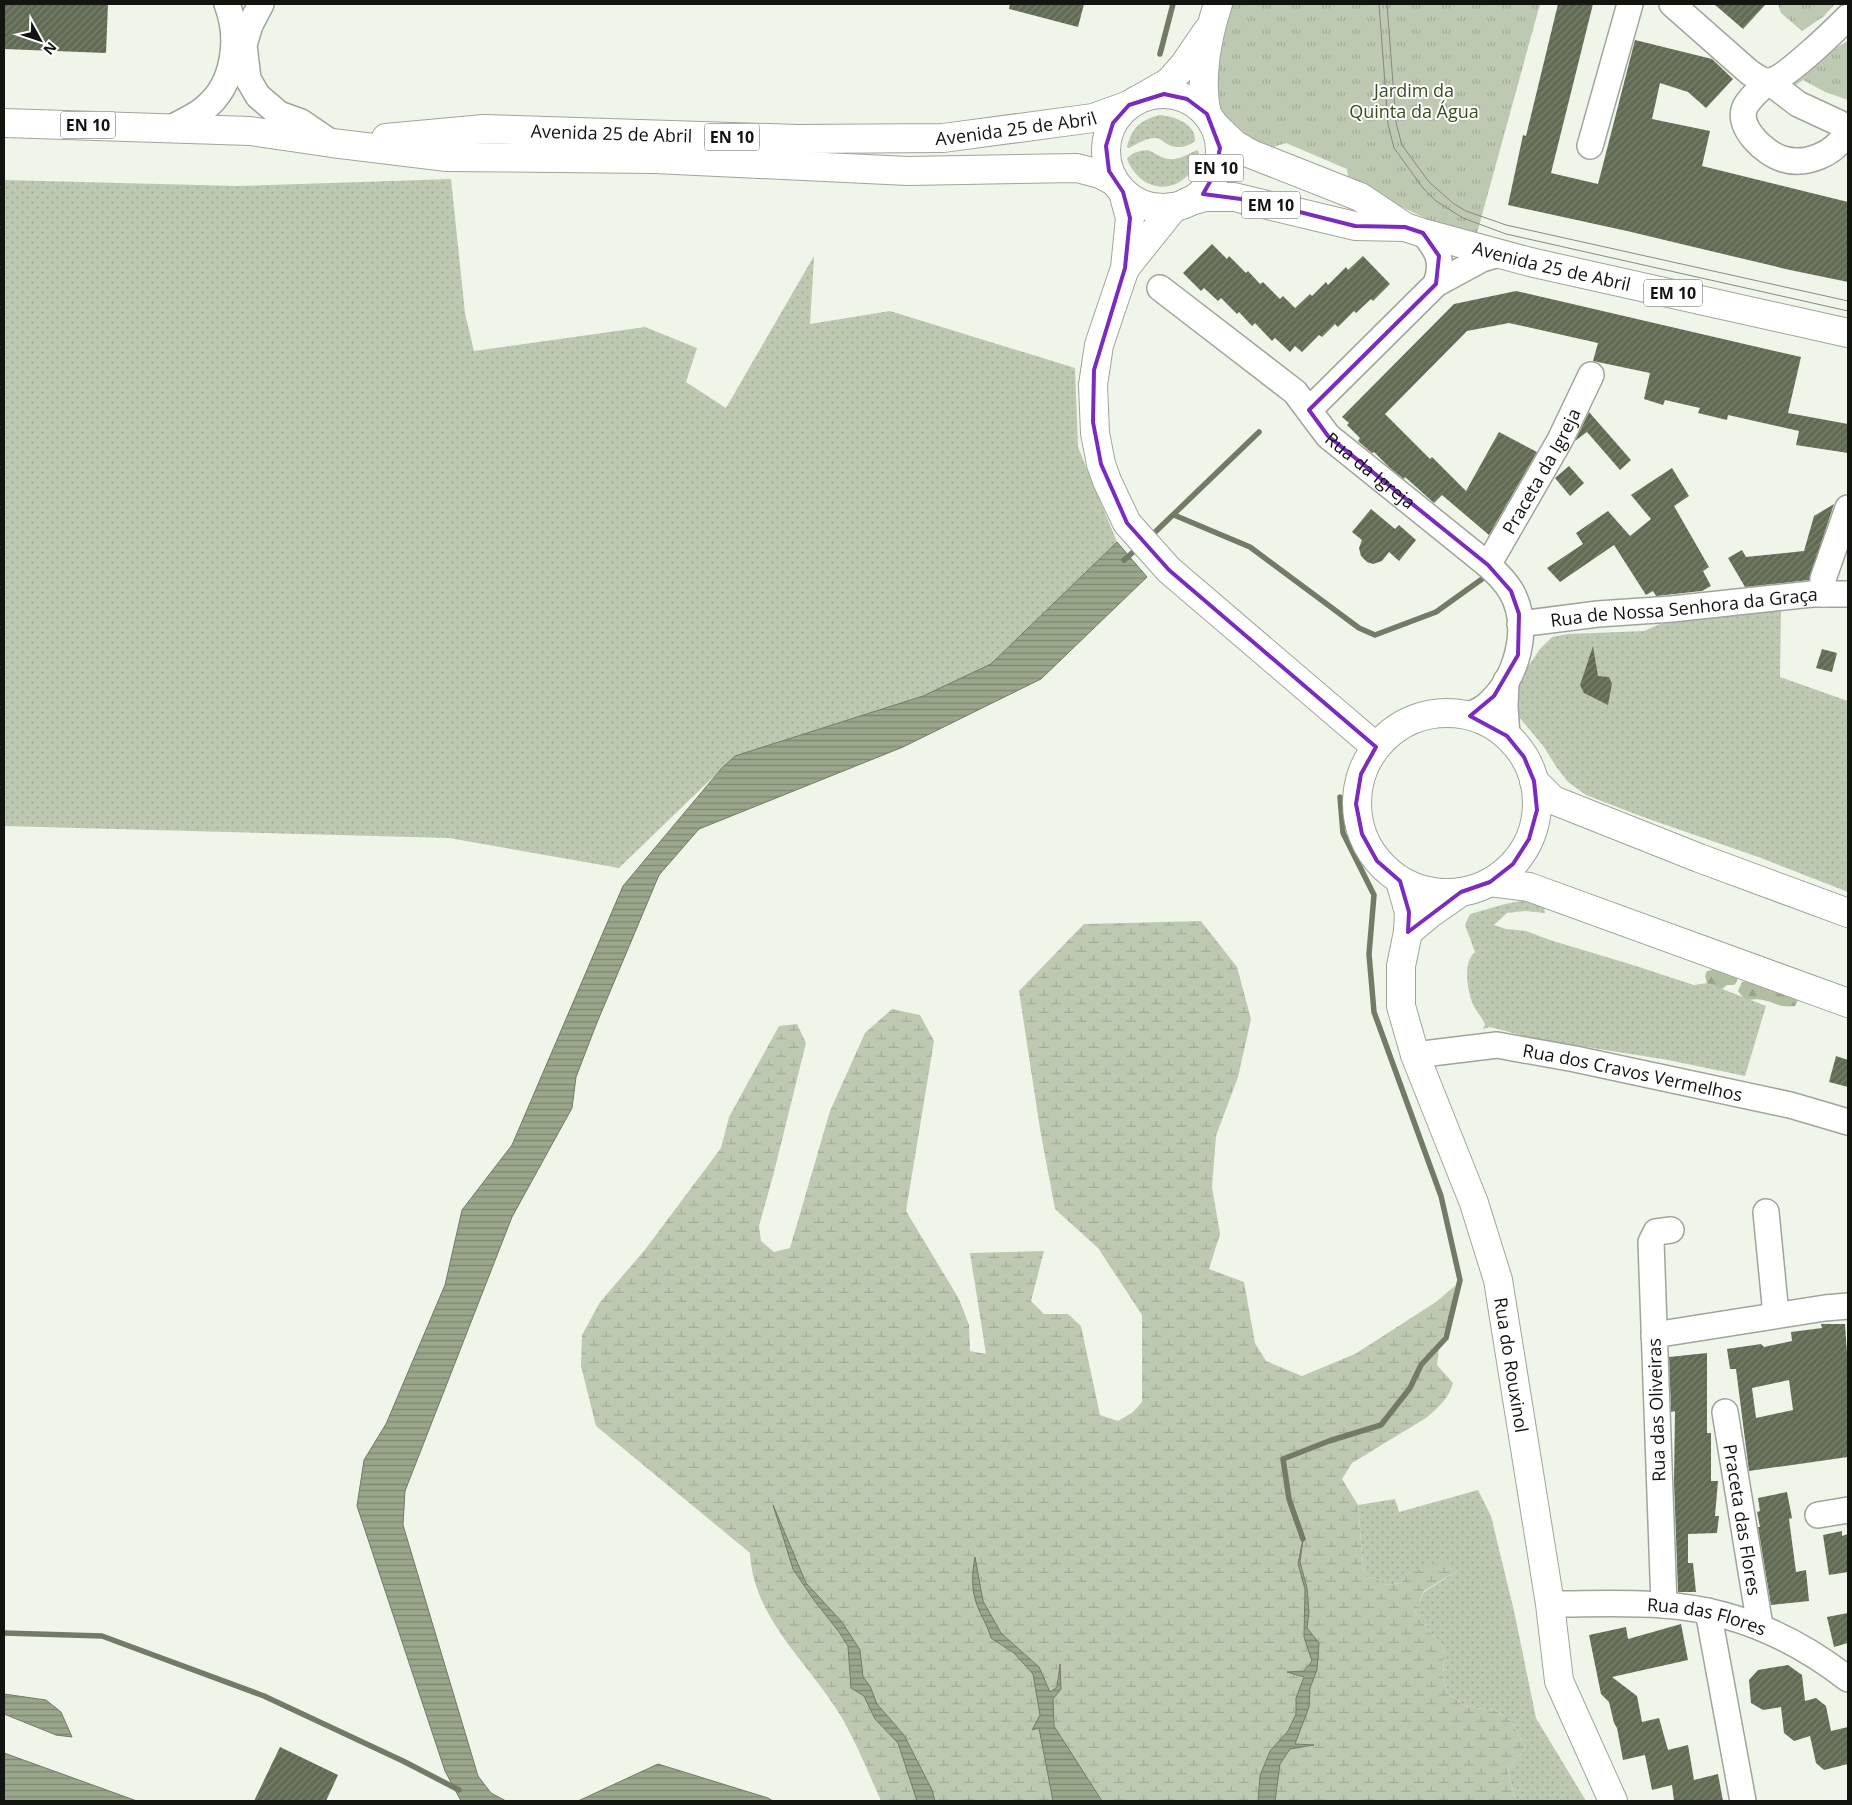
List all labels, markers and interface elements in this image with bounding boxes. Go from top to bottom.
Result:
north arrow [15,15,65,65]
text: N [39,38,61,59]
park label: Jardim da Quinta da Água [1349,78,1479,123]
street label: Avenida 25 de Abril [935,106,1100,150]
road number: EN 10 [61,112,116,138]
street label: Avenida 25 de Abril [530,118,693,148]
road number: EN 10 [704,124,760,150]
road number: EN 10 [1188,154,1244,182]
road number: EM 10 [1242,192,1300,218]
street label: Avenida 25 de Abril [1470,235,1633,296]
road number: EM 10 [1644,280,1702,306]
street label: Praceta da Igreja [1496,404,1585,538]
street label: Rua da Igreja [1320,427,1421,514]
street label: Rua de Nossa Senhora da Graça [1549,582,1818,632]
street label: Rua dos Cravos Vermelhos [1521,1038,1745,1107]
street label: Rua do Rouxinol [1489,1296,1534,1434]
street label: Rua das Oliveiras [1641,1338,1671,1482]
street label: Praceta das Flores [1718,1442,1767,1597]
street label: Rua das Flores [1646,1592,1770,1641]

